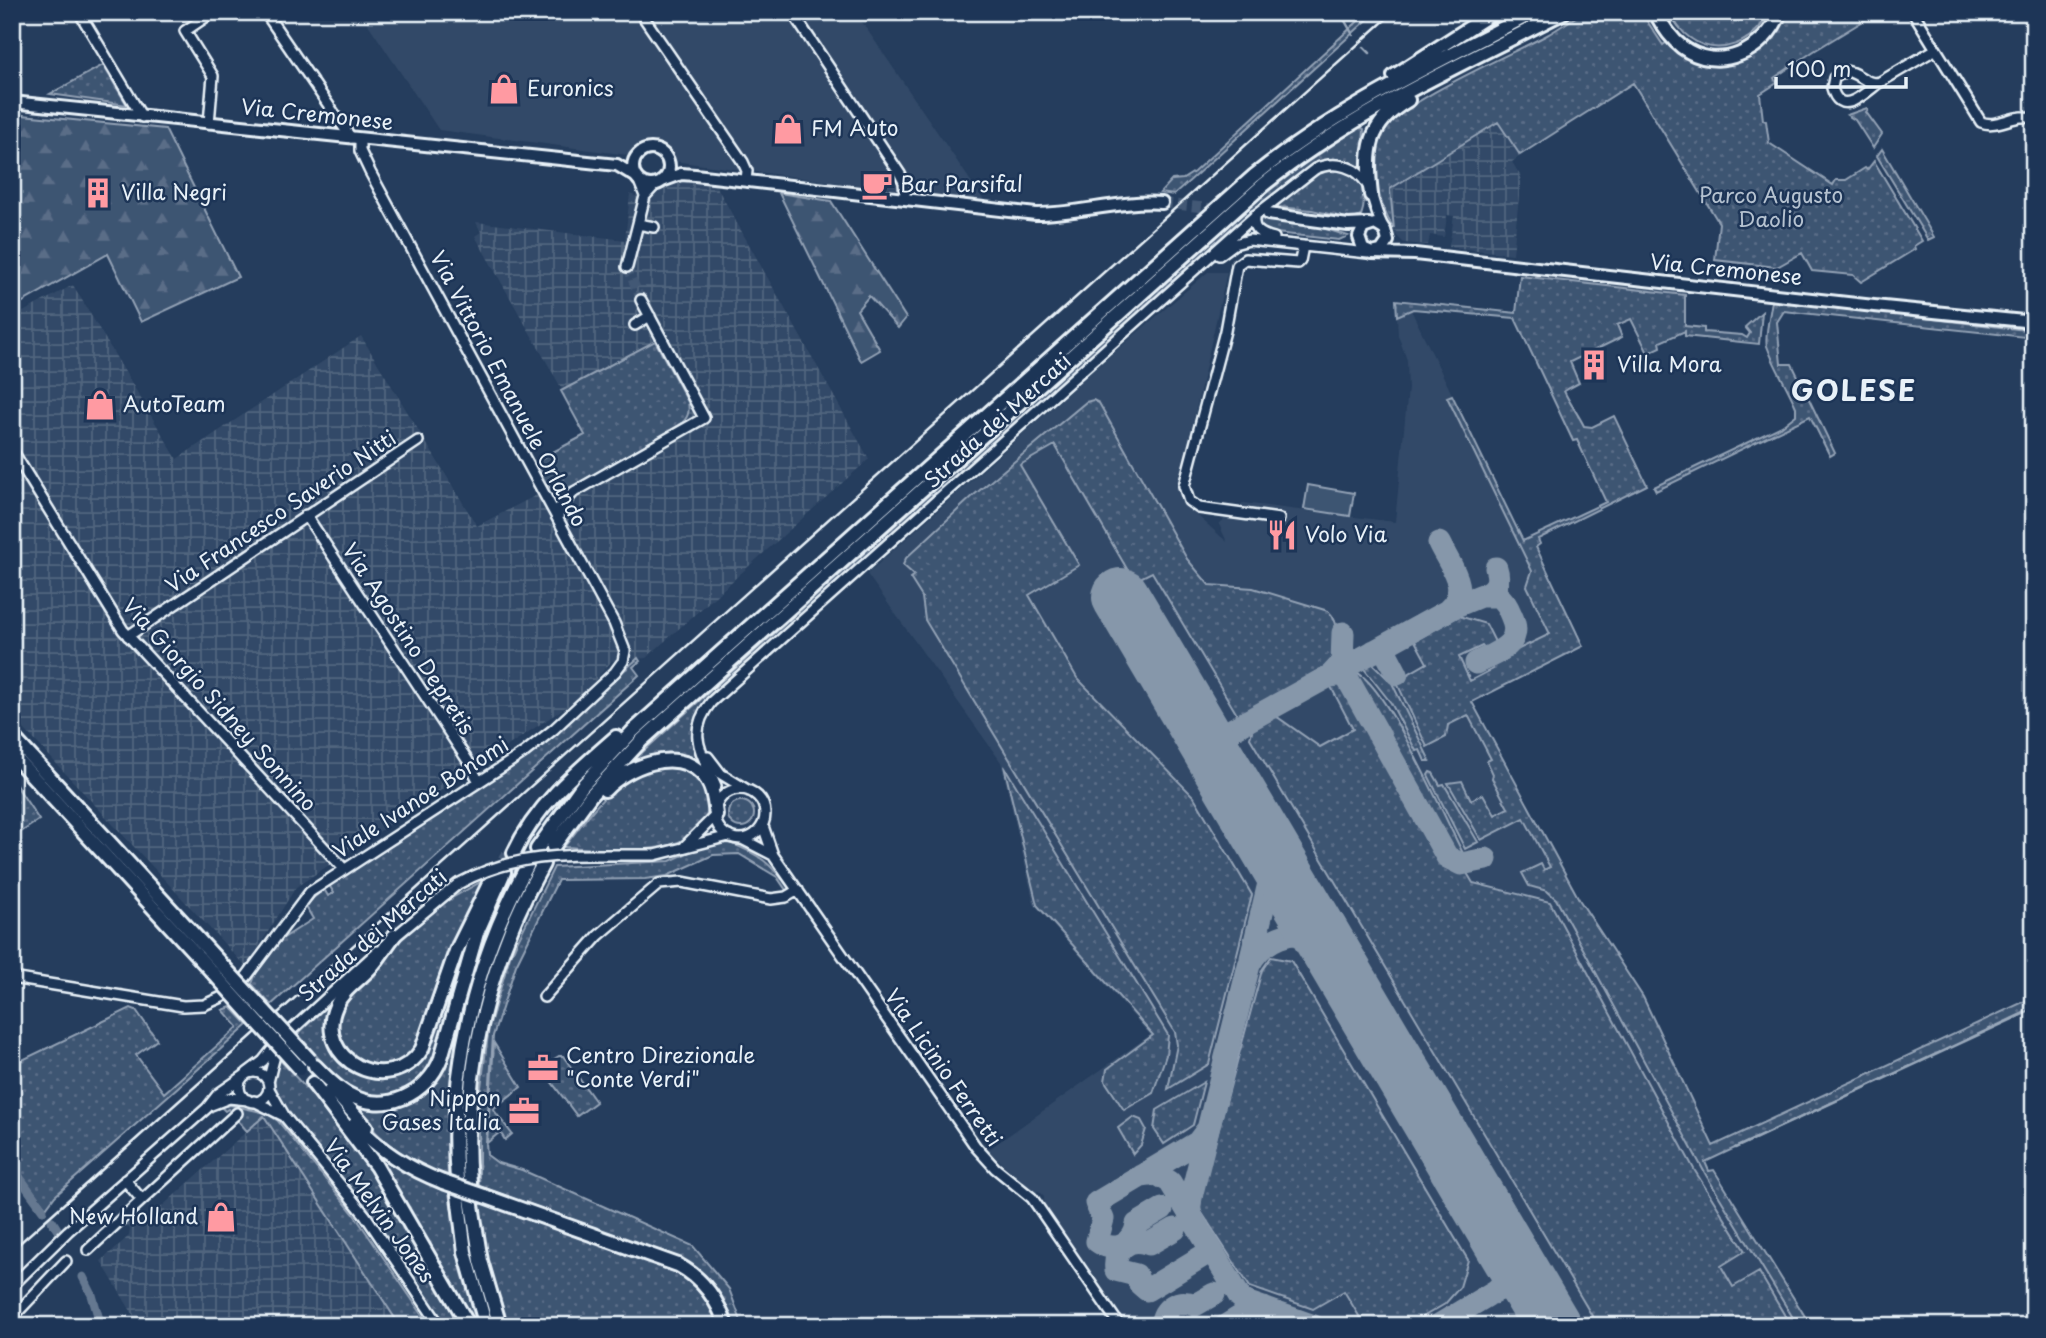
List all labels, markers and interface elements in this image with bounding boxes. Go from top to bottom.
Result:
scale bar [1776,46,1906,90]
text: 100 m [1787,52,1851,84]
place label: Euronics [527,71,614,103]
shop icon: Euronics [487,72,521,106]
street label: Via Cremonese [239,89,395,137]
place label: FM Auto [811,111,899,143]
shop icon: FM Auto [771,112,805,146]
place label: Bar Parsifal [900,167,1023,199]
cafe icon: Bar Parsifal [860,168,894,202]
place label: Villa Negri [121,175,227,207]
building icon: Villa Negri [81,176,115,210]
park label: Parco Augusto Daolio [1699,178,1843,234]
street label: Via Vittorio Emanuele Orlando [423,244,596,532]
street label: Via Cremonese [1648,244,1804,292]
street label: Strada dei Mercati [916,344,1078,495]
place label: Villa Mora [1617,347,1722,379]
building icon: Villa Mora [1577,348,1611,382]
district label: GOLESE [1791,368,1917,411]
place label: AutoTeam [123,387,226,419]
shop icon: AutoTeam [83,388,117,422]
street label: Via Francesco Saverio Nitti [158,421,402,600]
place label: Volo Via [1305,517,1388,549]
restaurant icon: Volo Via [1265,518,1299,552]
street label: Via Agostino Depretis [335,536,484,740]
street label: Via Giorgio Sidney Sonnino [116,590,325,818]
street label: Viale Ivanoe Bonomi [326,727,514,865]
street label: Strada dei Mercati [290,860,453,1009]
street label: Via Licinio Ferretti [878,981,1011,1152]
place label: Centro Direzionale "Conte Verdi" [566,1038,755,1094]
office icon: Centro Direzionale "Conte Verdi" [526,1051,560,1085]
place label: Nippon Gases Italia [381,1081,501,1137]
office icon: Nippon Gases Italia [507,1094,541,1128]
street label: Via Melvin Jones [317,1131,444,1289]
place label: New Holland [69,1199,198,1231]
shop icon: New Holland [204,1200,238,1234]

